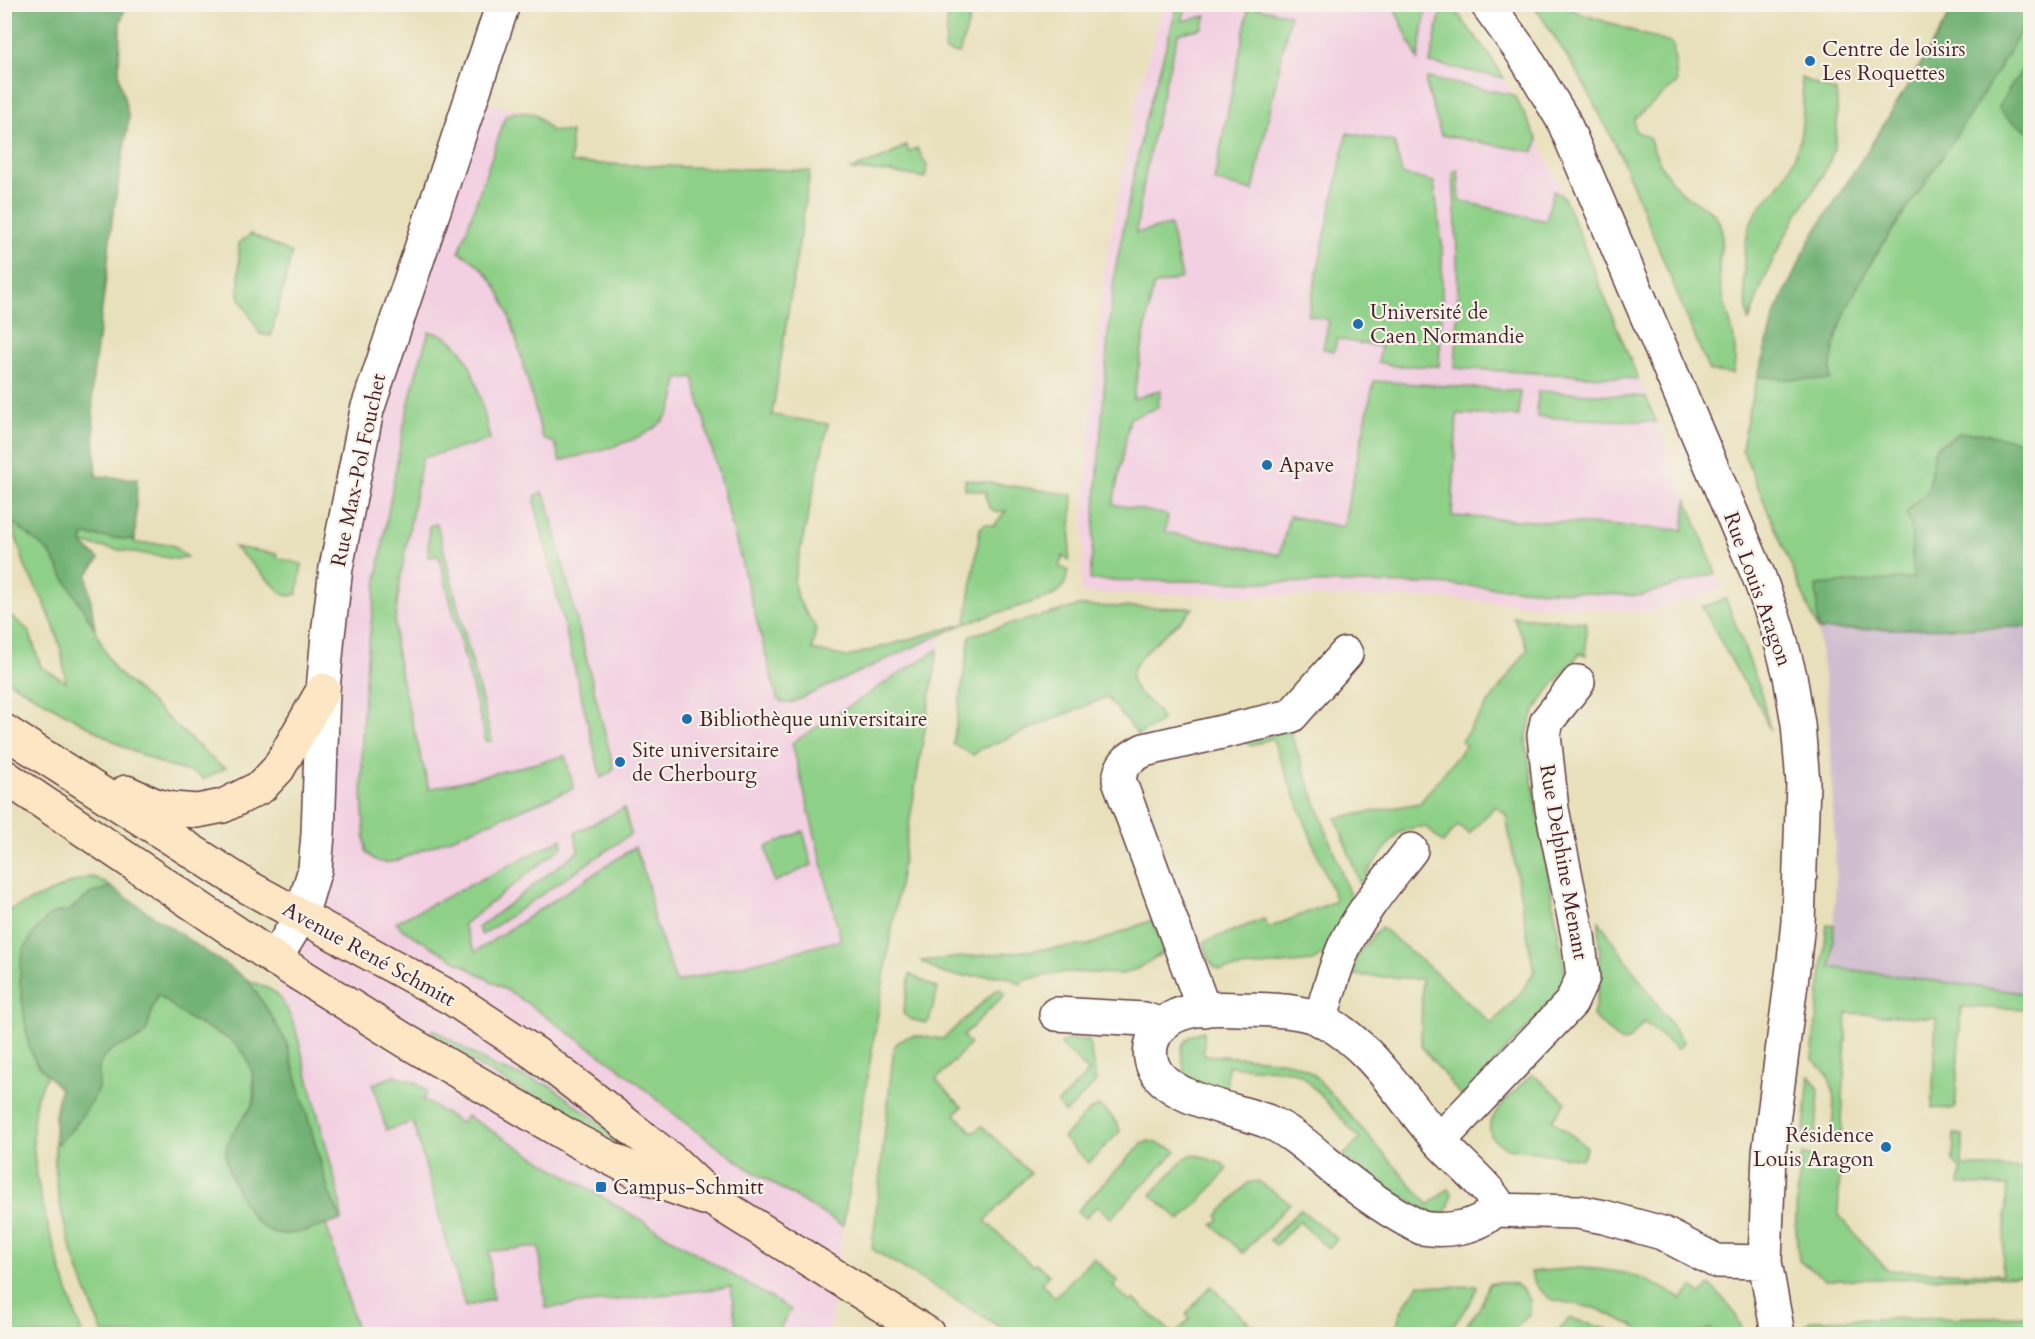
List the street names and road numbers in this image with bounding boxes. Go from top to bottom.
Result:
street label: Rue Max-Pol Fouchet [324,371,393,569]
street label: Rue Louis Aragon [1716,508,1799,670]
street label: Rue Delphine Menant [1532,762,1595,962]
street label: Avenue René Schmitt [277,895,461,1014]

